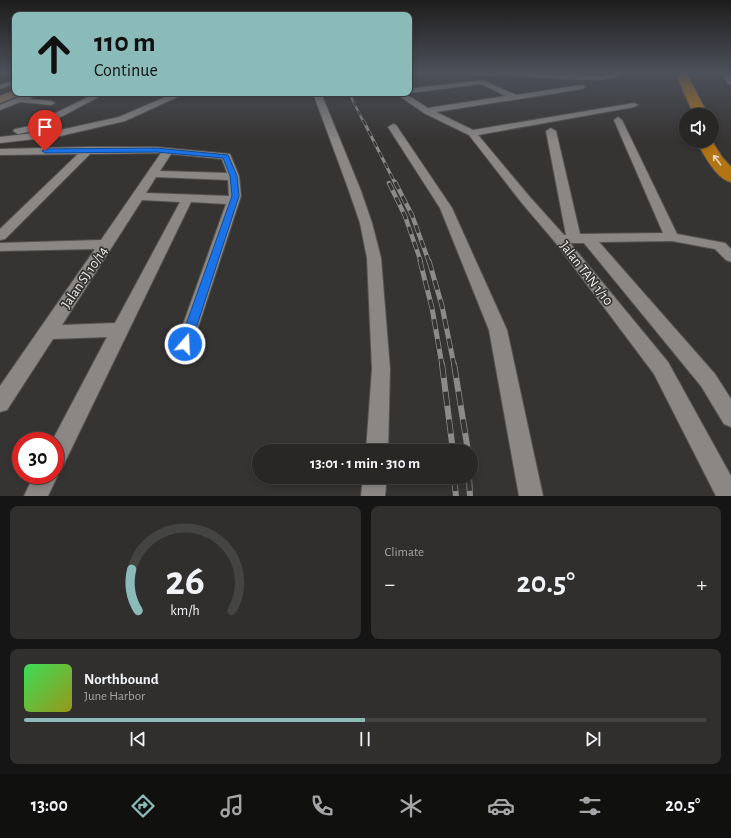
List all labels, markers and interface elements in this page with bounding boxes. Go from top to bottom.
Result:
icon: ahead [28,28,80,80]
text: 110 m [94,29,156,57]
text: Continue [94,62,158,80]
map controls [679,108,719,148]
button: sound [679,108,719,148]
pin [28,110,62,151]
icon: arrive [34,116,56,138]
one-way arrow [713,154,721,165]
street label: Jalan TAN 1/10 [557,239,615,308]
street label: Jalan SJ 10/14 [59,244,111,311]
position arrow [164,323,206,365]
speed limit sign: 30 [12,432,64,484]
text: 13:01 · 1 min · 310 m [310,456,420,471]
text: Climate [385,546,424,559]
text: 26 [165,560,205,601]
text: 20.5° [517,568,575,598]
text: − [385,573,395,595]
text: + [696,573,707,595]
text: km/h [171,603,200,617]
text: Northbound [84,672,159,687]
text: June Harbor [84,690,145,703]
icon: previous [127,728,149,750]
icon: pause [354,728,376,750]
icon: next [582,728,604,750]
icon: directions [129,792,157,820]
icon: music [218,792,246,820]
icon: phone [308,792,336,820]
icon: climate [397,792,425,820]
icon: car [487,792,515,820]
icon: filters [576,792,604,820]
text: 13:00 [31,797,68,815]
text: 20.5° [665,797,700,815]

